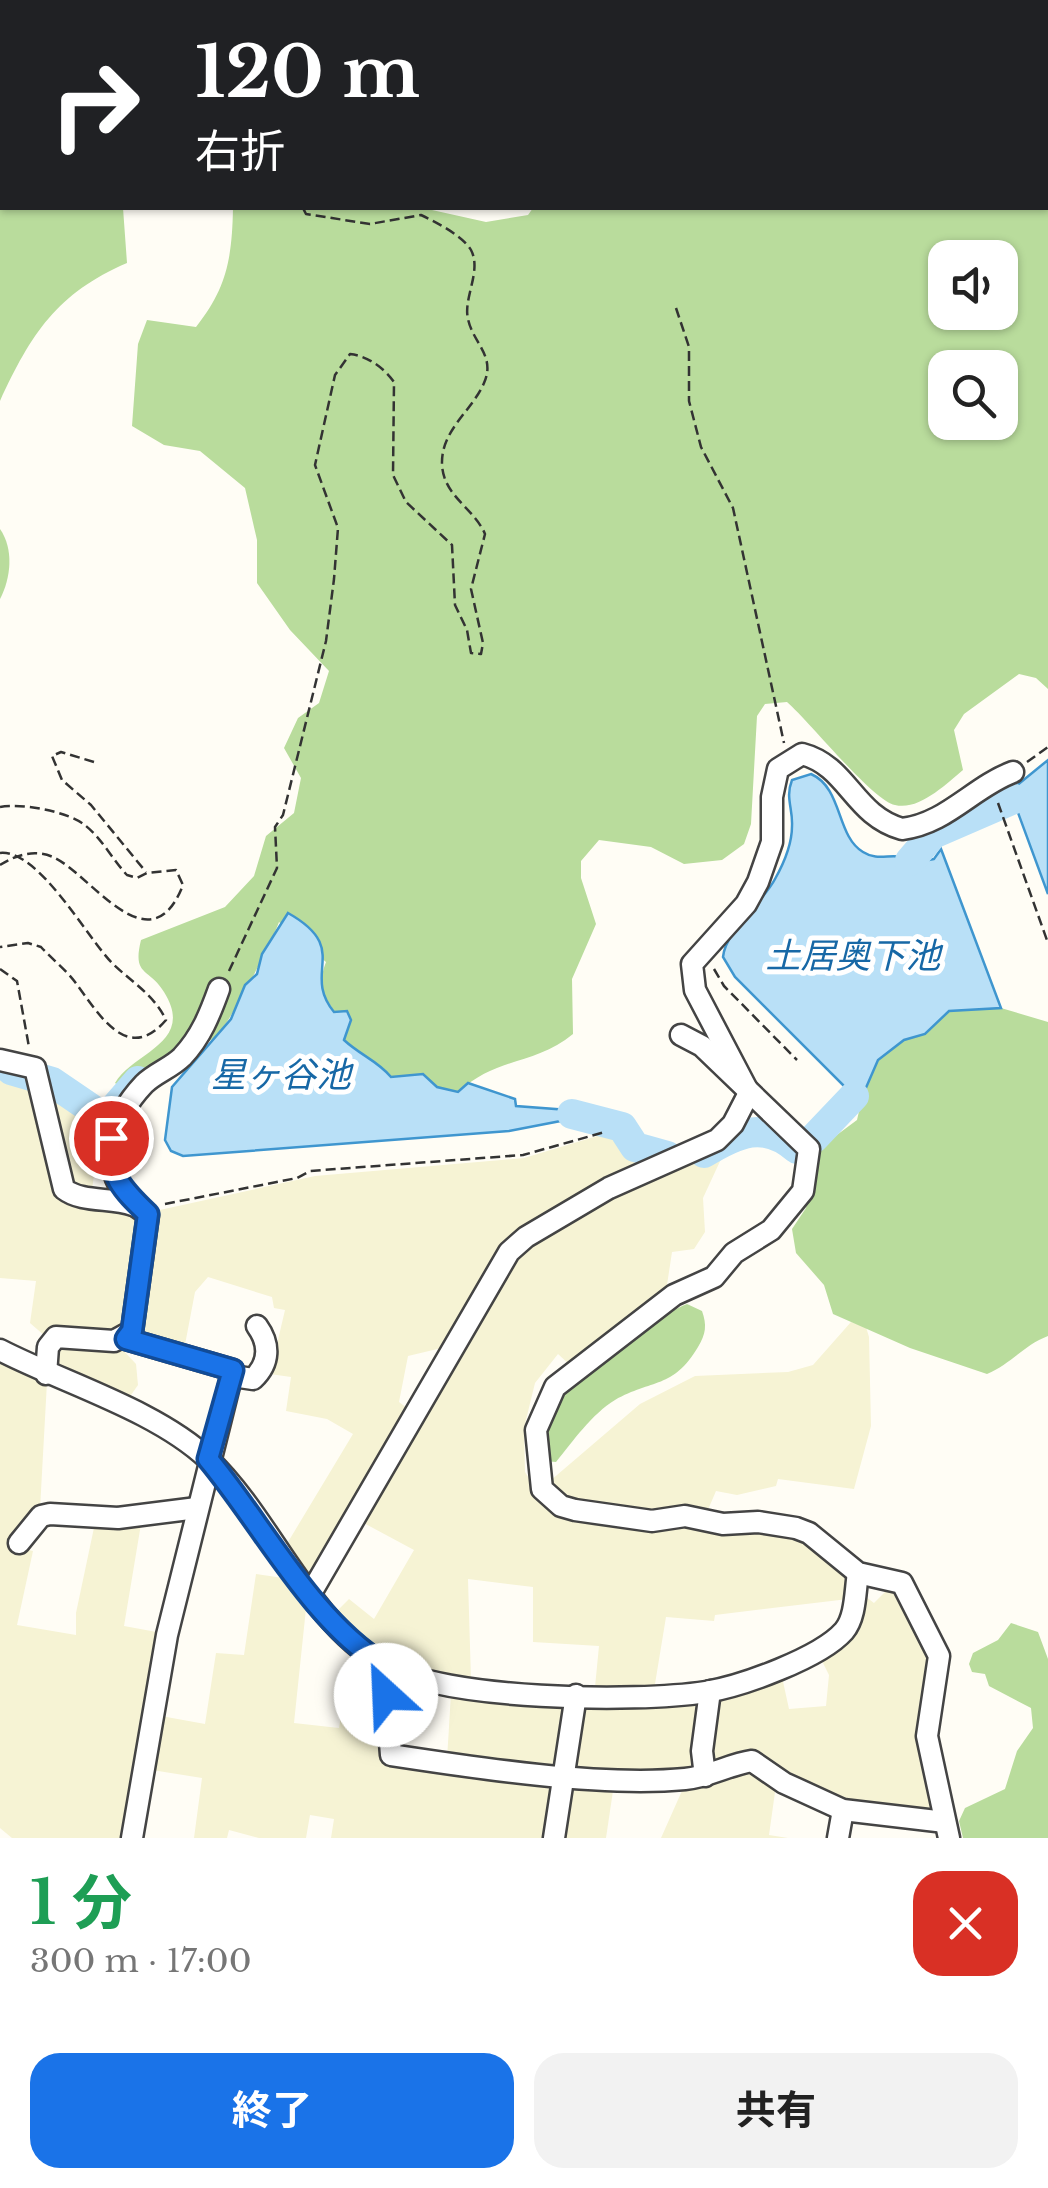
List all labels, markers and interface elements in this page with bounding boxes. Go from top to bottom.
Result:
text: 120 m [195,29,420,116]
icon: right [30,40,160,170]
text: 右折 [195,123,285,179]
map controls [928,240,1018,440]
button: sound [928,240,1018,330]
button: search [928,350,1018,440]
water label: 土居奥下池 [765,934,943,977]
water label: 星ヶ谷池 [211,1053,354,1096]
pin [69,1096,154,1181]
icon: arrive [84,1111,139,1166]
position arrow [334,1643,438,1747]
text: 1 分 [30,1866,132,1940]
button: close [913,1871,1018,1976]
text: 300 m · 17:00 [30,1941,252,1981]
button: 終了 [30,2053,514,2168]
button: 共有 [534,2053,1018,2168]

